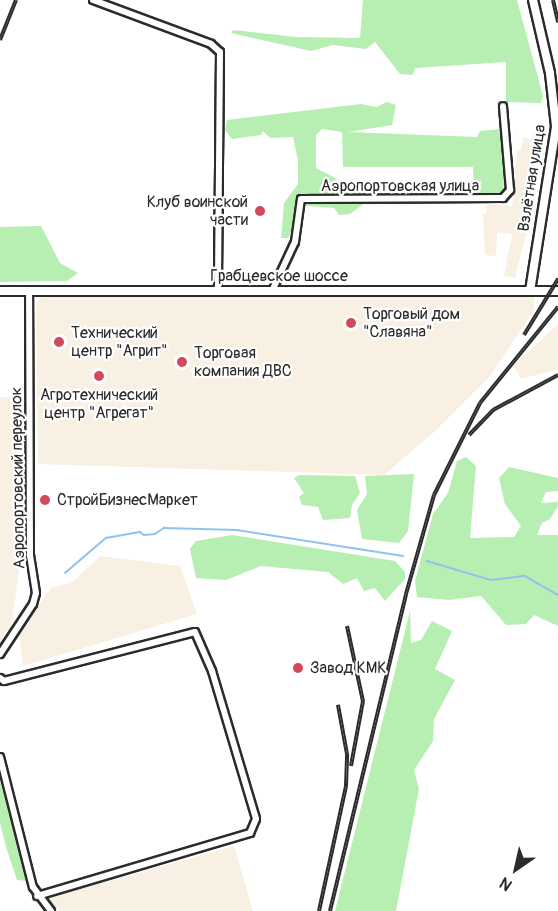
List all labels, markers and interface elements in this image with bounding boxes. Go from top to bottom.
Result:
street label: Взлётная улица [514,123,550,233]
street label: Аэропортовская улица [321,176,479,196]
place label: Клуб воинской части [147,192,248,230]
marker: Клуб воинской части [253,204,267,218]
street label: Грабцевское шоссе [210,266,348,286]
place label: Торговый дом "Славяна" [363,304,460,342]
marker: Торговый дом "Славяна" [344,316,358,330]
place label: Технический центр "Агрит" [71,323,167,361]
marker: Технический центр "Агрит" [52,335,66,349]
place label: Торговая компания ДВС [194,343,292,381]
marker: Торговая компания ДВС [175,355,189,369]
marker: Агротехнический центр "Агрегат" [92,369,106,383]
place label: Агротехнический центр "Агрегат" [40,385,158,423]
street label: Аэропортовский переулок [7,387,29,569]
place label: СтройБизнесМаркет [57,490,198,510]
marker: СтройБизнесМаркет [38,493,52,507]
place label: Завод КМК [310,658,386,678]
marker: Завод КМК [291,661,305,675]
north arrow [486,839,546,899]
text: N [496,873,516,895]

